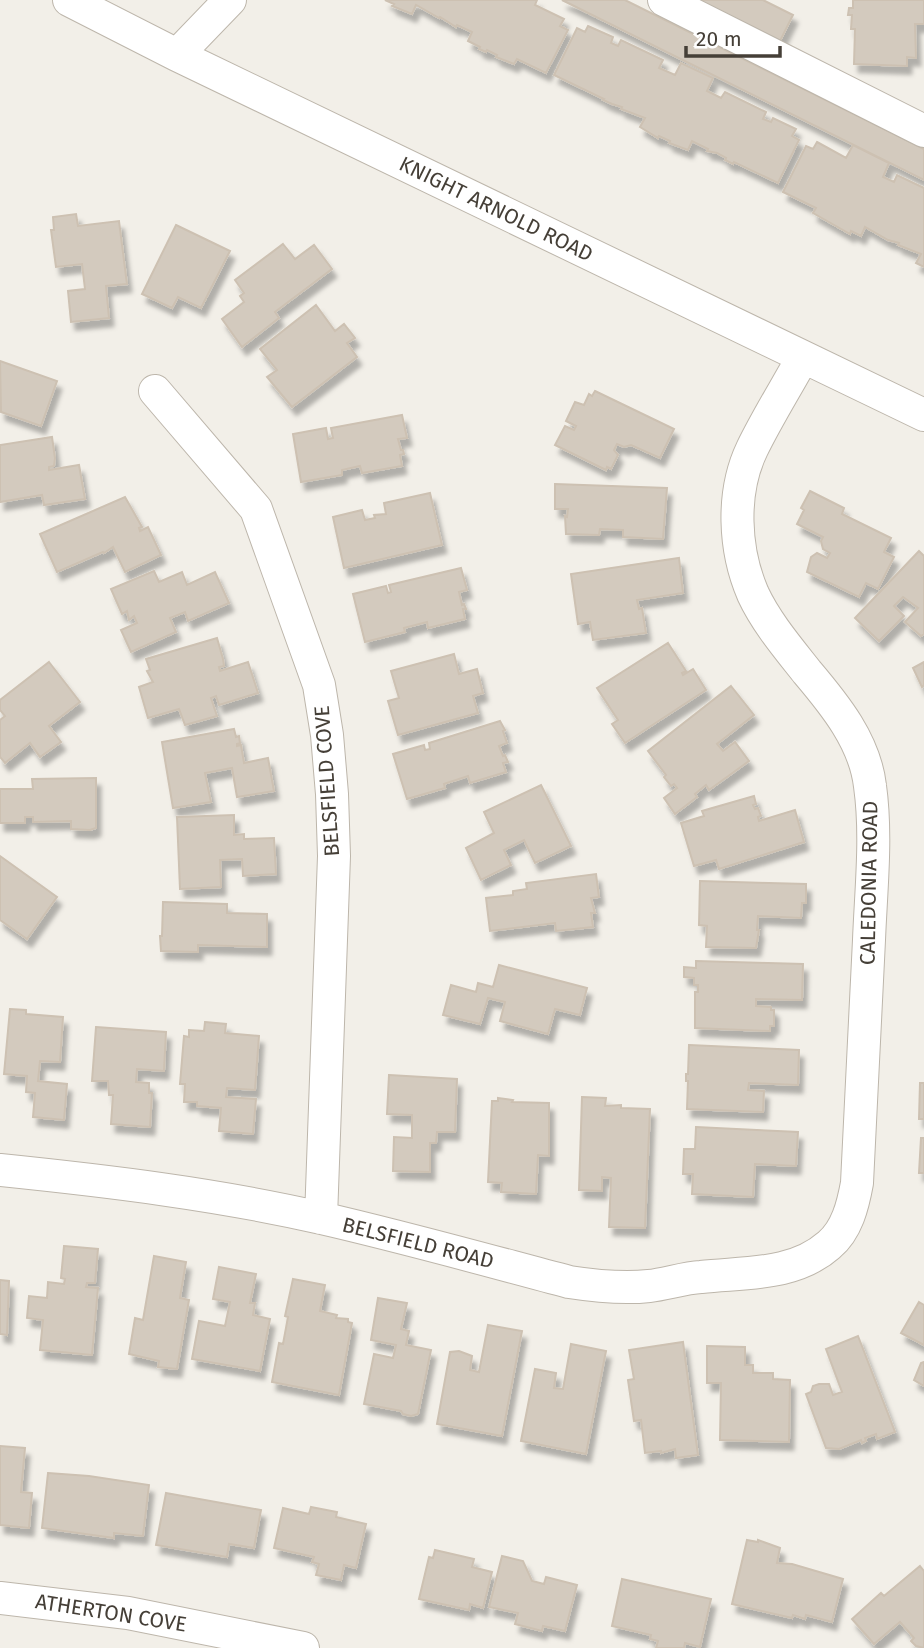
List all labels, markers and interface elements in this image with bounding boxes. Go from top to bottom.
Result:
scale bar [686,14,780,58]
text: 20 m [696,26,742,52]
street label: KNIGHT ARNOLD ROAD [395,151,597,267]
street label: BELSFIELD COVE [309,704,345,858]
street label: CALEDONIA ROAD [855,801,883,965]
street label: BELSFIELD ROAD [340,1212,496,1274]
street label: ATHERTON COVE [33,1588,189,1638]

